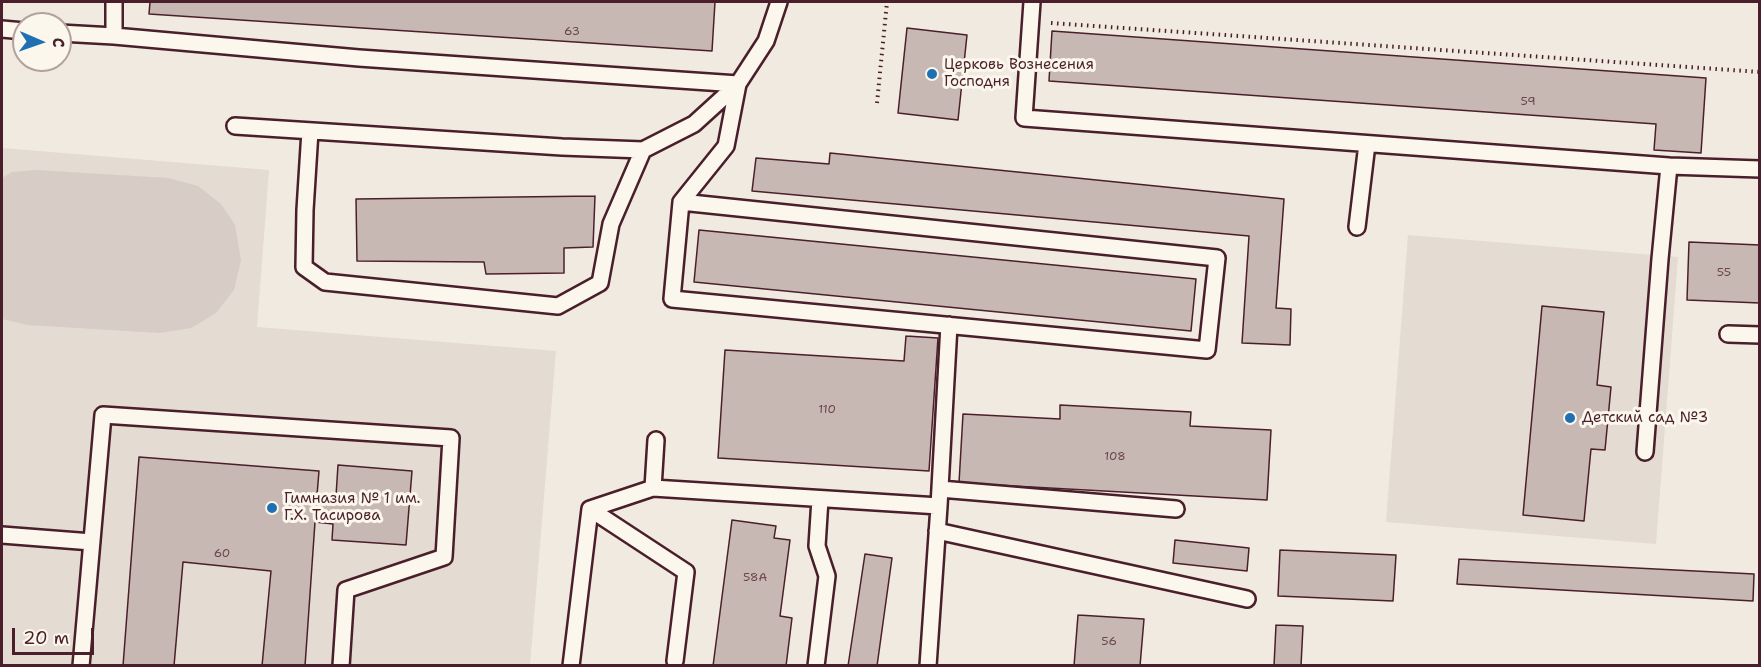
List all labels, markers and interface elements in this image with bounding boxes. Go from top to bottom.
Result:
north arrow [12,12,72,72]
house number: 63 [564,25,580,39]
text: С [48,37,69,48]
place label: Церковь Вознесения Господня [944,56,1094,91]
marker: Церковь Вознесения Господня [925,67,939,81]
house number: 59 [1520,95,1536,109]
house number: 55 [1717,266,1731,280]
house number: 110 [818,403,836,417]
place label: Детский сад №3 [1582,409,1708,427]
marker: Детский сад №3 [1563,411,1577,425]
house number: 108 [1104,450,1126,464]
place label: Гимназия № 1 им. Г.Х. Тасирова [284,490,420,525]
marker: Гимназия № 1 им. Г.Х. Тасирова [265,501,279,515]
house number: 60 [214,547,230,561]
house number: 58А [743,571,767,585]
scale bar [15,616,98,654]
text: 20 m [23,626,69,650]
house number: 56 [1101,635,1117,649]

